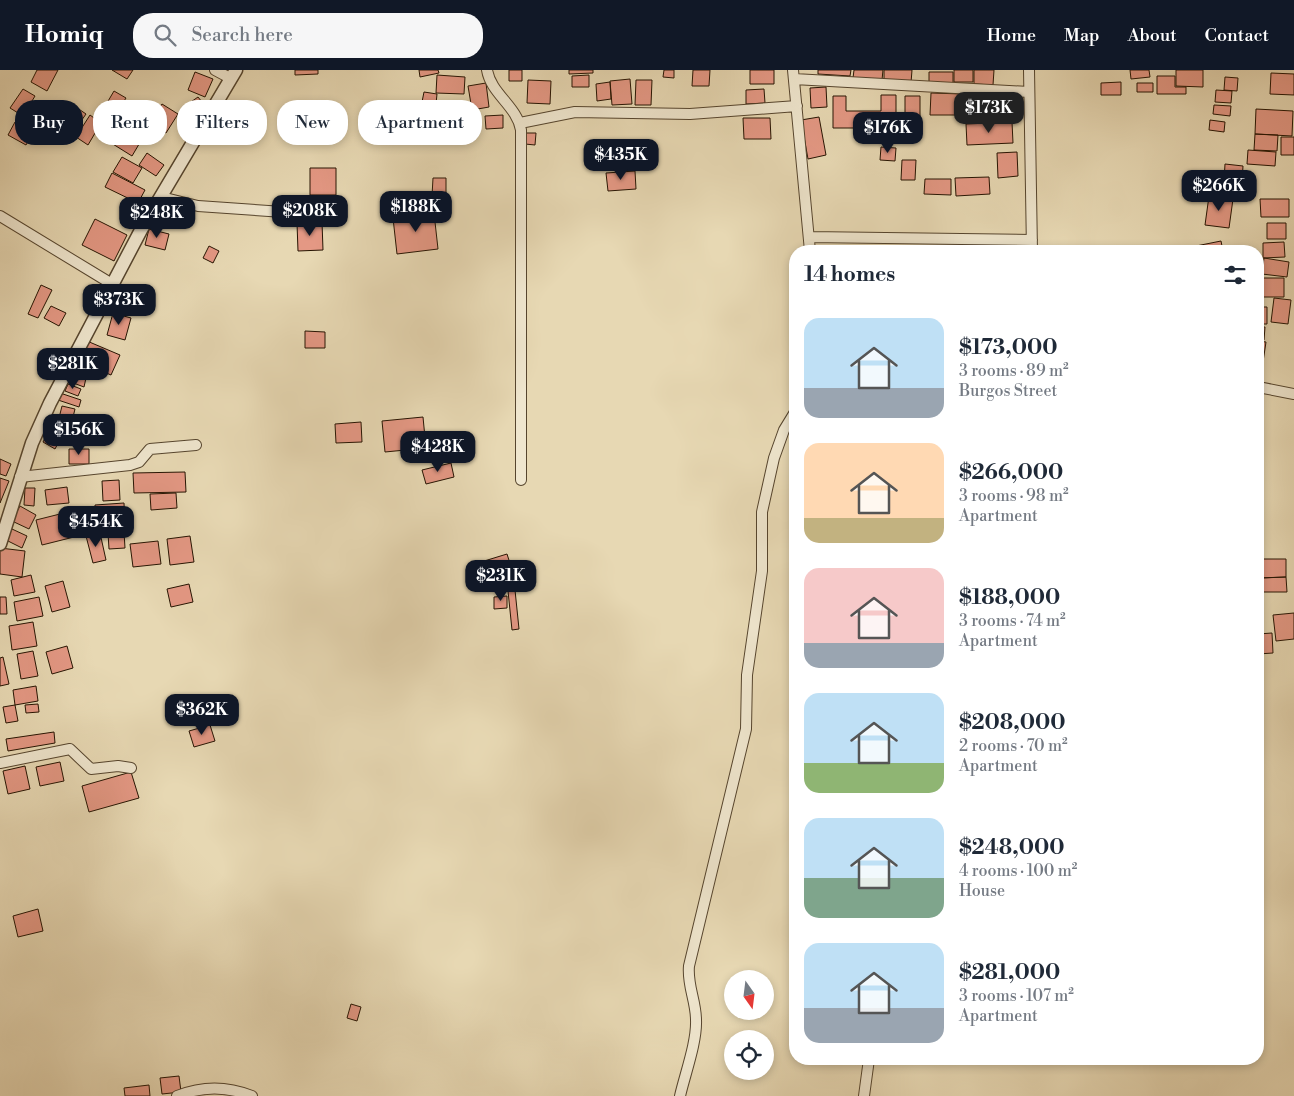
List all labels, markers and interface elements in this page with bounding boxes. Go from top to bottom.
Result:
search box [133,13,483,58]
text: Homiq [25,20,103,50]
icon: search [151,21,179,49]
text: Search here [191,23,293,47]
text: Home [987,24,1036,47]
text: Map [1064,24,1100,47]
text: About [1128,24,1177,47]
text: Contact [1205,24,1269,47]
pin: $173K [954,92,1024,134]
text: $173K [965,98,1013,118]
chip: Buy [15,100,83,145]
chip: Rent [93,100,167,145]
chip: Filters [177,100,267,145]
chip: New [277,100,348,145]
chip: Apartment [358,100,482,145]
pin: $176K [853,112,923,154]
text: $176K [864,118,912,138]
pin: $435K [586,138,656,181]
text: $435K [595,145,647,165]
pin: $266K [1184,170,1254,212]
text: $266K [1193,176,1245,196]
pin: $188K [381,190,451,233]
pin: $208K [275,194,345,237]
pin: $248K [122,196,192,239]
text: $188K [391,197,441,217]
text: $208K [283,201,337,221]
text: $248K [130,203,184,223]
icon: filters [1221,261,1249,289]
text: 14 homes [804,262,895,288]
pin: $373K [84,284,154,326]
text: $373K [94,290,144,310]
text: $173,000 [959,335,1057,361]
icon: home [844,338,904,398]
pin: $281K [38,348,108,390]
text: $281K [48,354,98,374]
text: 3 rooms · 89 m² [959,361,1069,381]
text: Burgos Street [959,381,1057,401]
pin: $156K [44,414,114,456]
text: $156K [54,420,104,440]
pin: $428K [403,430,473,473]
text: $428K [411,437,465,457]
text: $266,000 [959,460,1063,486]
icon: home [844,463,904,523]
text: 3 rooms · 98 m² [959,486,1069,506]
pin: $454K [61,506,131,548]
text: Apartment [959,506,1038,526]
text: $454K [69,512,123,532]
pin: $231K [466,560,536,602]
text: $231K [476,566,526,586]
text: $188,000 [959,585,1060,611]
icon: home [844,588,904,648]
text: 3 rooms · 74 m² [959,611,1066,631]
text: Apartment [959,631,1038,651]
pin: $362K [167,694,237,736]
text: $362K [176,700,228,720]
text: $208,000 [959,710,1066,736]
icon: home [844,713,904,773]
text: 2 rooms · 70 m² [959,736,1068,756]
text: Apartment [959,756,1038,776]
text: $248,000 [959,835,1064,861]
icon: home [844,838,904,898]
text: 4 rooms · 100 m² [959,861,1077,881]
text: House [959,881,1005,901]
text: $281,000 [959,960,1060,986]
icon: home [844,963,904,1023]
north arrow [724,970,774,1020]
map controls [724,970,774,1080]
text: 3 rooms · 107 m² [959,986,1074,1006]
text: Apartment [959,1006,1038,1026]
button: locate [724,1030,774,1080]

